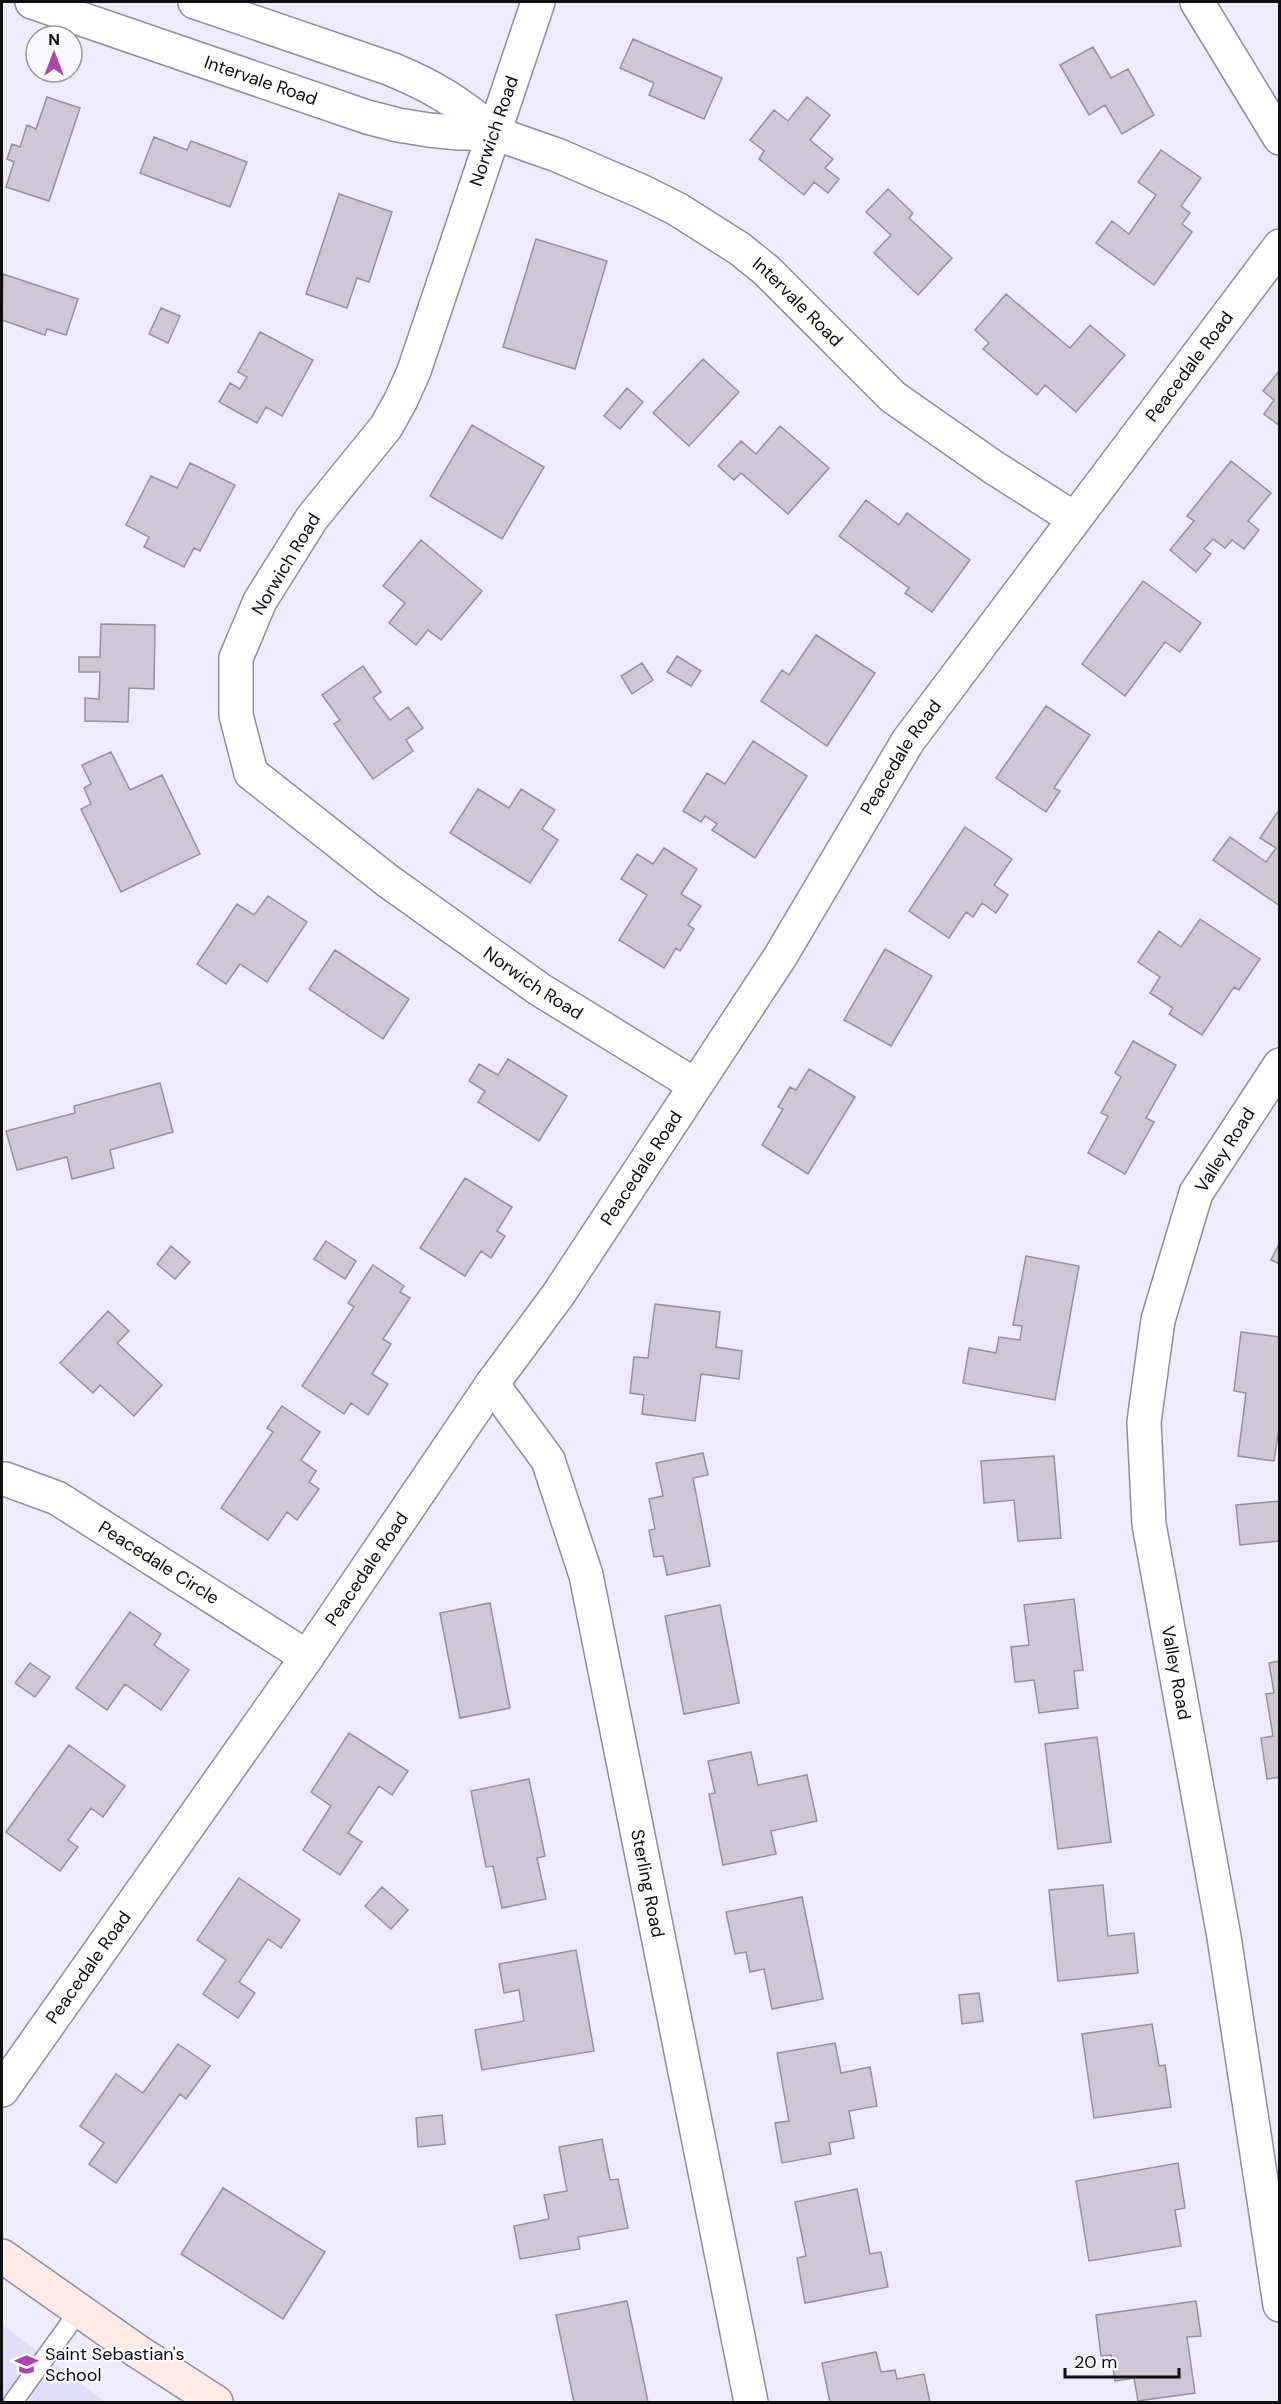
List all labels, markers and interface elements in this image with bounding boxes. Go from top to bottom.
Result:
north arrow [24,24,84,84]
text: N [48,29,60,50]
street label: Intervale Road [201,50,321,111]
street label: Norwich Road [464,73,524,189]
street label: Intervale Road [747,252,848,352]
street label: Peacedale Road [1140,306,1239,427]
street label: Norwich Road [246,508,326,620]
street label: Peacedale Road [855,695,947,819]
street label: Norwich Road [479,941,588,1025]
street label: Valley Road [1190,1103,1260,1197]
street label: Peacedale Road [595,1106,688,1230]
street label: Peacedale Road [320,1507,414,1631]
street label: Peacedale Circle [94,1515,224,1610]
street label: Valley Road [1156,1624,1196,1722]
street label: Sterling Road [625,1827,670,1940]
street label: Peacedale Road [40,1906,136,2028]
scale bar [1065,2341,1179,2379]
place label: Saint Sebastian's School [45,2342,185,2387]
text: 20 m [1074,2350,1117,2374]
school or university icon: Saint Sebastian's School [14,2351,40,2377]

